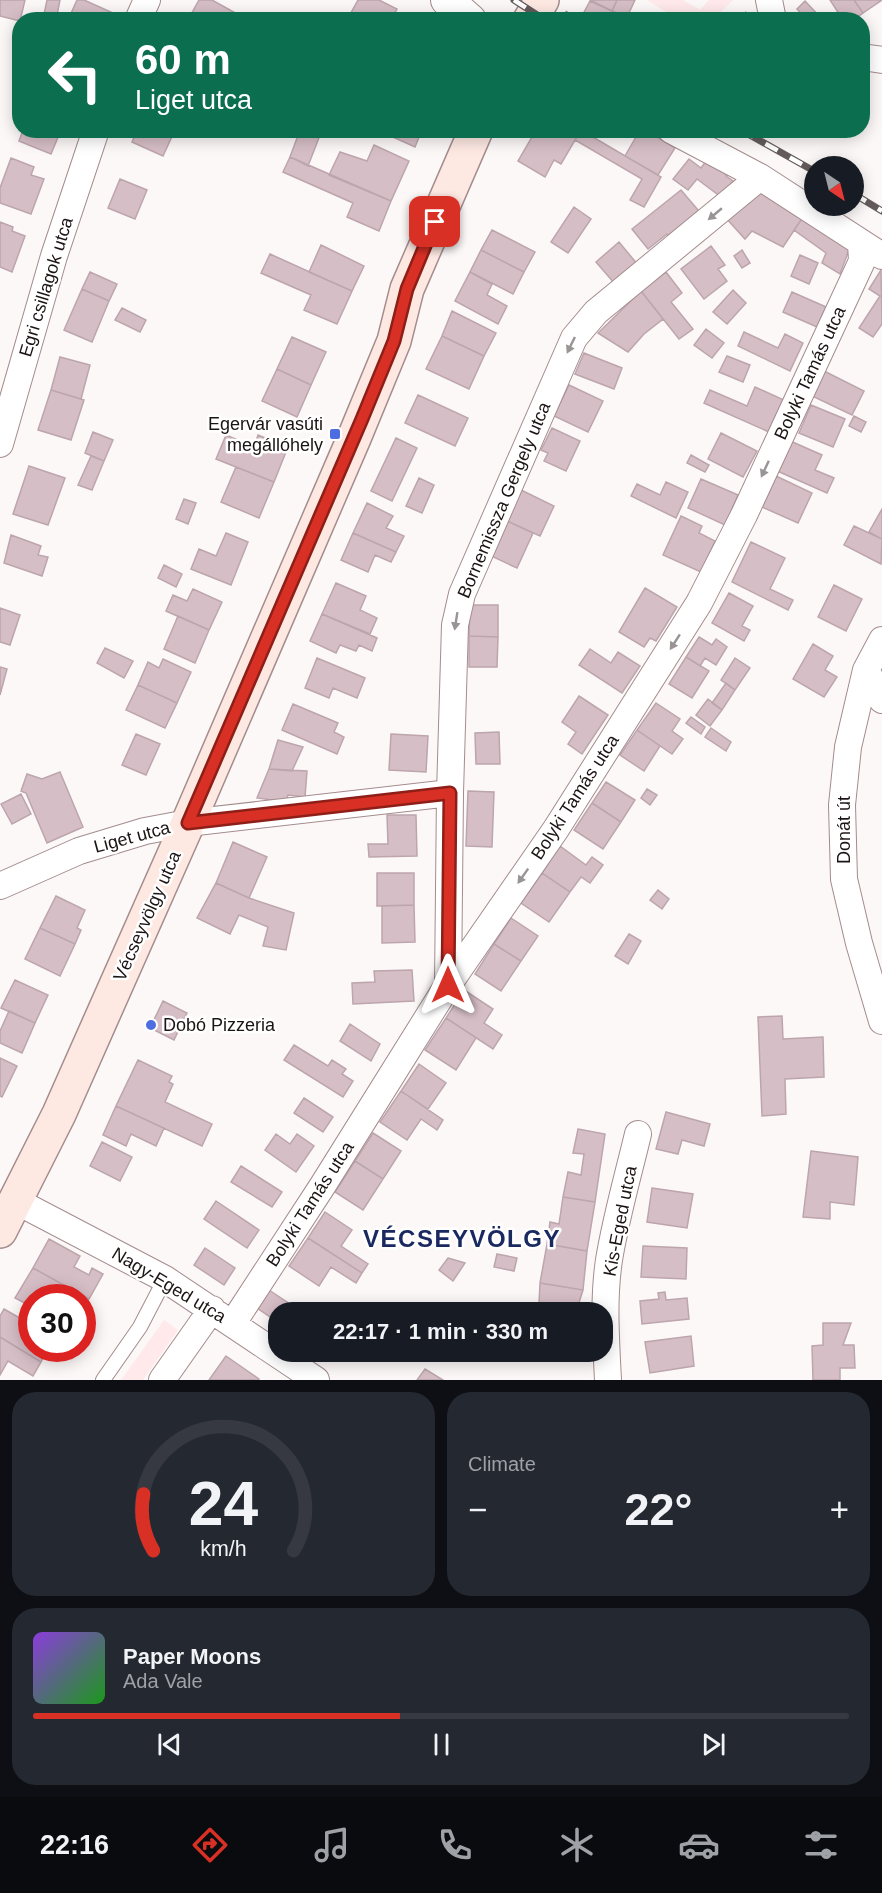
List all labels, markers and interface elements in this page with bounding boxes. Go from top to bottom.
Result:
icon: left [36,36,114,114]
text: 60 m [135,36,231,83]
text: Liget utca [135,85,252,115]
north arrow [804,156,864,216]
map controls [804,156,864,216]
pin [409,196,460,247]
icon: arrive [418,205,451,238]
one-way arrow [707,208,722,220]
street label: Egri csillagok utca [15,214,77,359]
street label: Bolyki Tamás utca [770,302,850,443]
one-way arrow [567,336,576,353]
street label: Bornemissza Gergely utca [454,398,555,601]
place label: Egervár vasúti megállóhely [208,414,323,455]
marker: Egervár vasúti megállóhely [328,427,342,441]
one-way arrow [760,461,770,479]
one-way arrow [452,612,461,631]
one-way arrow [670,634,681,650]
street label: Bolyki Tamás utca [527,730,623,863]
street label: Donát út [834,796,854,864]
street label: Liget utca [92,817,173,857]
street label: Vécseyvölgy utca [109,847,185,984]
one-way arrow [518,868,529,884]
position arrow [416,953,480,1017]
place label: Dobó Pizzeria [163,1015,276,1035]
marker: Dobó Pizzeria [144,1018,158,1032]
street label: Bolyki Tamás utca [262,1137,358,1270]
street label: Kis-Eged utca [599,1163,641,1278]
district label: VÉCSEYVÖLGY [363,1225,561,1252]
street label: Nagy-Eged utca [109,1243,230,1327]
speed limit sign: 30 [18,1284,96,1362]
text: 22:17 · 1 min · 330 m [333,1319,548,1344]
text: Climate [468,1453,536,1475]
text: 24 [189,1469,258,1538]
text: 22° [624,1484,693,1535]
text: − [468,1491,487,1528]
text: + [830,1491,849,1528]
text: km/h [200,1537,247,1561]
text: Paper Moons [123,1644,261,1669]
text: Ada Vale [123,1670,203,1692]
icon: previous [153,1728,186,1761]
icon: pause [425,1728,458,1761]
icon: next [697,1728,730,1761]
icon: directions [189,1824,231,1866]
icon: music [311,1824,353,1866]
icon: phone [434,1824,476,1866]
icon: climate [556,1824,598,1866]
icon: car [678,1824,720,1866]
icon: filters [800,1824,842,1866]
text: 22:16 [40,1830,109,1860]

